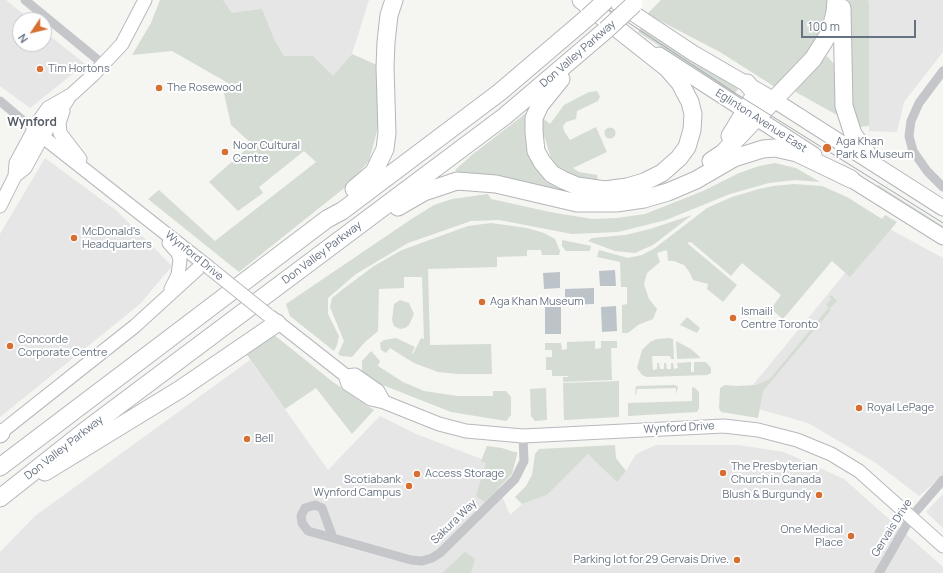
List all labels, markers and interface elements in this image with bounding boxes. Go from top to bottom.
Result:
north arrow [12,12,52,52]
scale bar [803,12,918,38]
street label: Don Valley Parkway [537,18,619,90]
text: 100 m [808,18,840,35]
text: N [14,31,31,46]
place label: Tim Hortons [48,62,110,76]
marker: Tim Hortons [35,64,45,74]
place label: The Rosewood [167,81,242,95]
marker: The Rosewood [154,83,164,93]
street label: Eglinton Avenue East [713,87,809,155]
district label: Wynford [7,116,57,130]
place label: Aga Khan Park & Museum [836,135,913,161]
place label: Noor Cultural Centre [233,139,300,165]
marker: Aga Khan Park & Museum [821,142,833,154]
marker: Noor Cultural Centre [220,147,230,157]
street label: Don Valley Parkway [280,219,364,287]
place label: McDonald's Headquarters [82,225,152,251]
street label: Wynford Drive [162,228,226,284]
marker: McDonald's Headquarters [69,233,79,243]
place label: Aga Khan Museum [490,295,584,309]
marker: Aga Khan Museum [477,297,487,307]
place label: Ismaili Centre Toronto [741,305,818,331]
marker: Ismaili Centre Toronto [728,313,738,323]
place label: Concorde Corporate Centre [18,333,107,359]
marker: Concorde Corporate Centre [5,341,15,351]
place label: Royal LePage [867,401,934,415]
marker: Royal LePage [854,403,864,413]
street label: Don Valley Parkway [22,413,106,483]
street label: Wynford Drive [643,420,715,436]
place label: Bell [255,432,273,446]
marker: Bell [242,434,252,444]
place label: The Presbyterian Church in Canada [731,460,821,486]
place label: Access Storage [425,467,504,481]
marker: The Presbyterian Church in Canada [718,468,728,478]
marker: Access Storage [412,469,422,479]
place label: Scotiabank Wynford Campus [313,473,401,499]
marker: Scotiabank Wynford Campus [404,481,414,491]
place label: Blush & Burgundy [722,488,811,502]
marker: Blush & Burgundy [814,490,824,500]
street label: Sakura Way [428,497,480,547]
street label: Gervais Drive [869,497,915,559]
place label: One Medical Place [780,523,843,549]
marker: One Medical Place [846,531,856,541]
place label: Parking lot for 29 Gervais Drive. [574,553,729,567]
marker: Parking lot for 29 Gervais Drive. [732,555,742,565]

